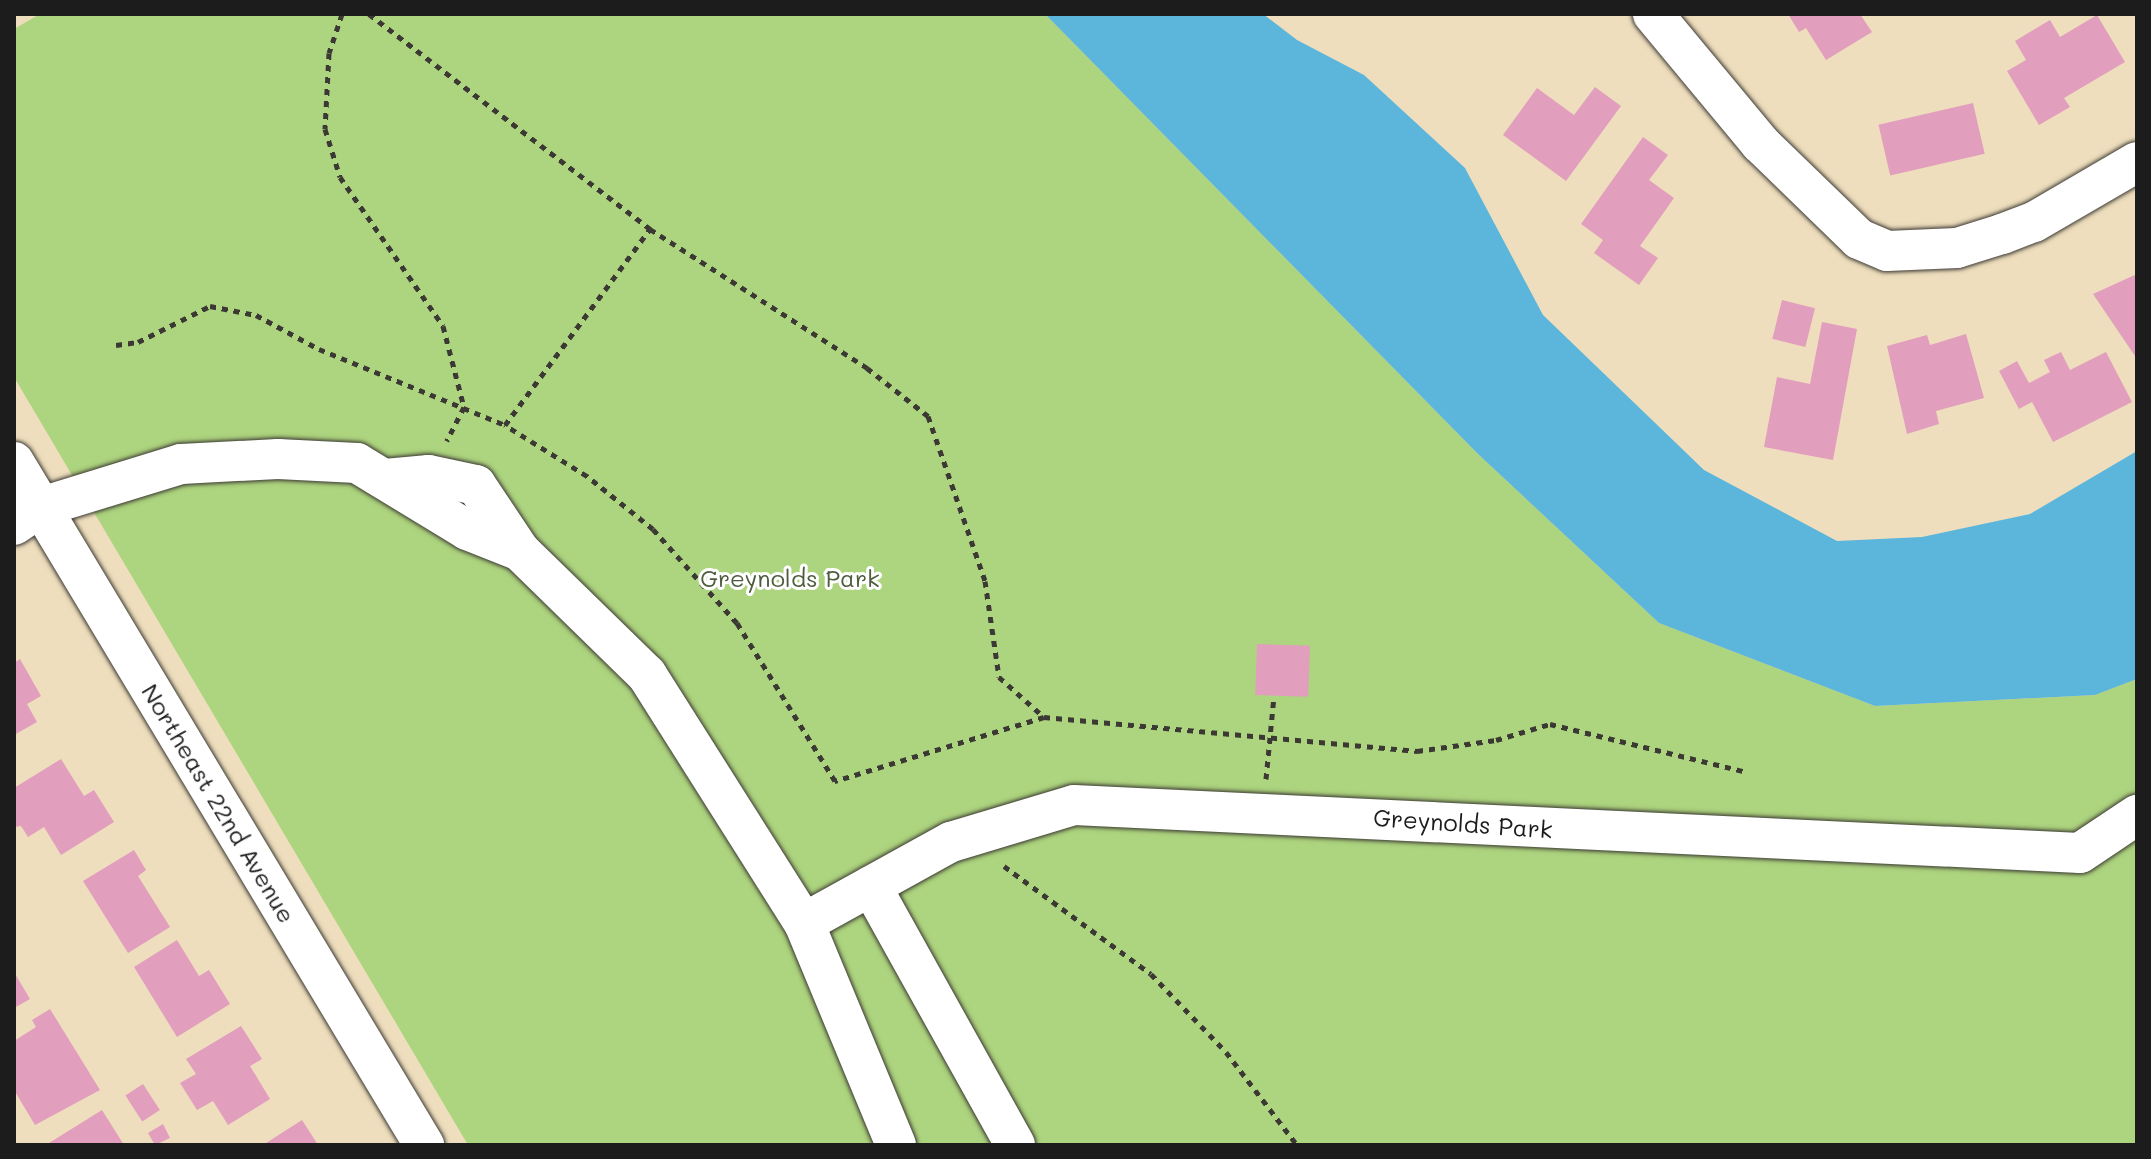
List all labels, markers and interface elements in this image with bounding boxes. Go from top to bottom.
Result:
park label: Greynolds Park [700,564,880,592]
street label: Northeast 22nd Avenue [136,678,302,928]
street label: Greynolds Park [1372,802,1554,844]

